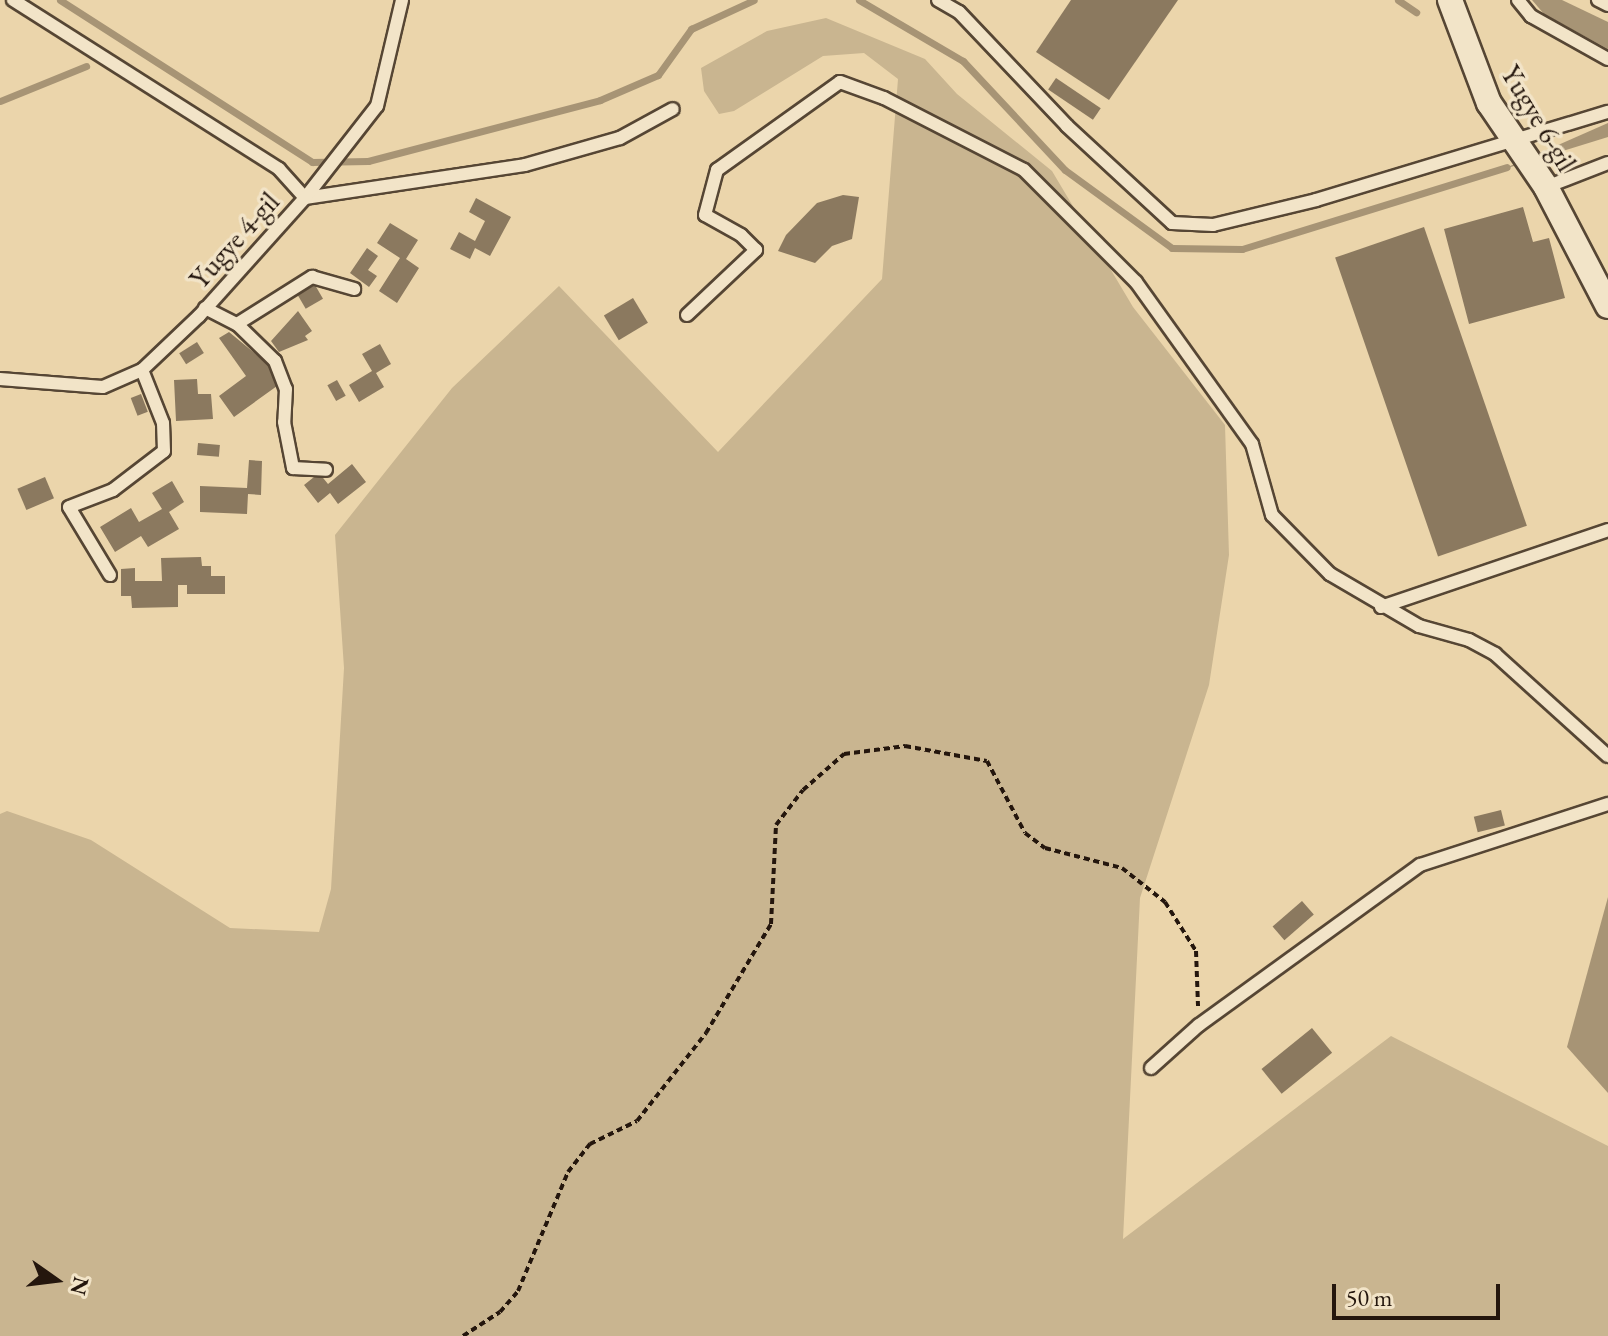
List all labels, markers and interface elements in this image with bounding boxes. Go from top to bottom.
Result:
street label: Yugye 6-gil [1494,59,1584,177]
street label: Yugye 4-gil [182,185,286,295]
north arrow [16,1240,96,1320]
scale bar [1336,1268,1504,1318]
text: N [64,1274,96,1298]
text: 50 m [1346,1282,1393,1313]

